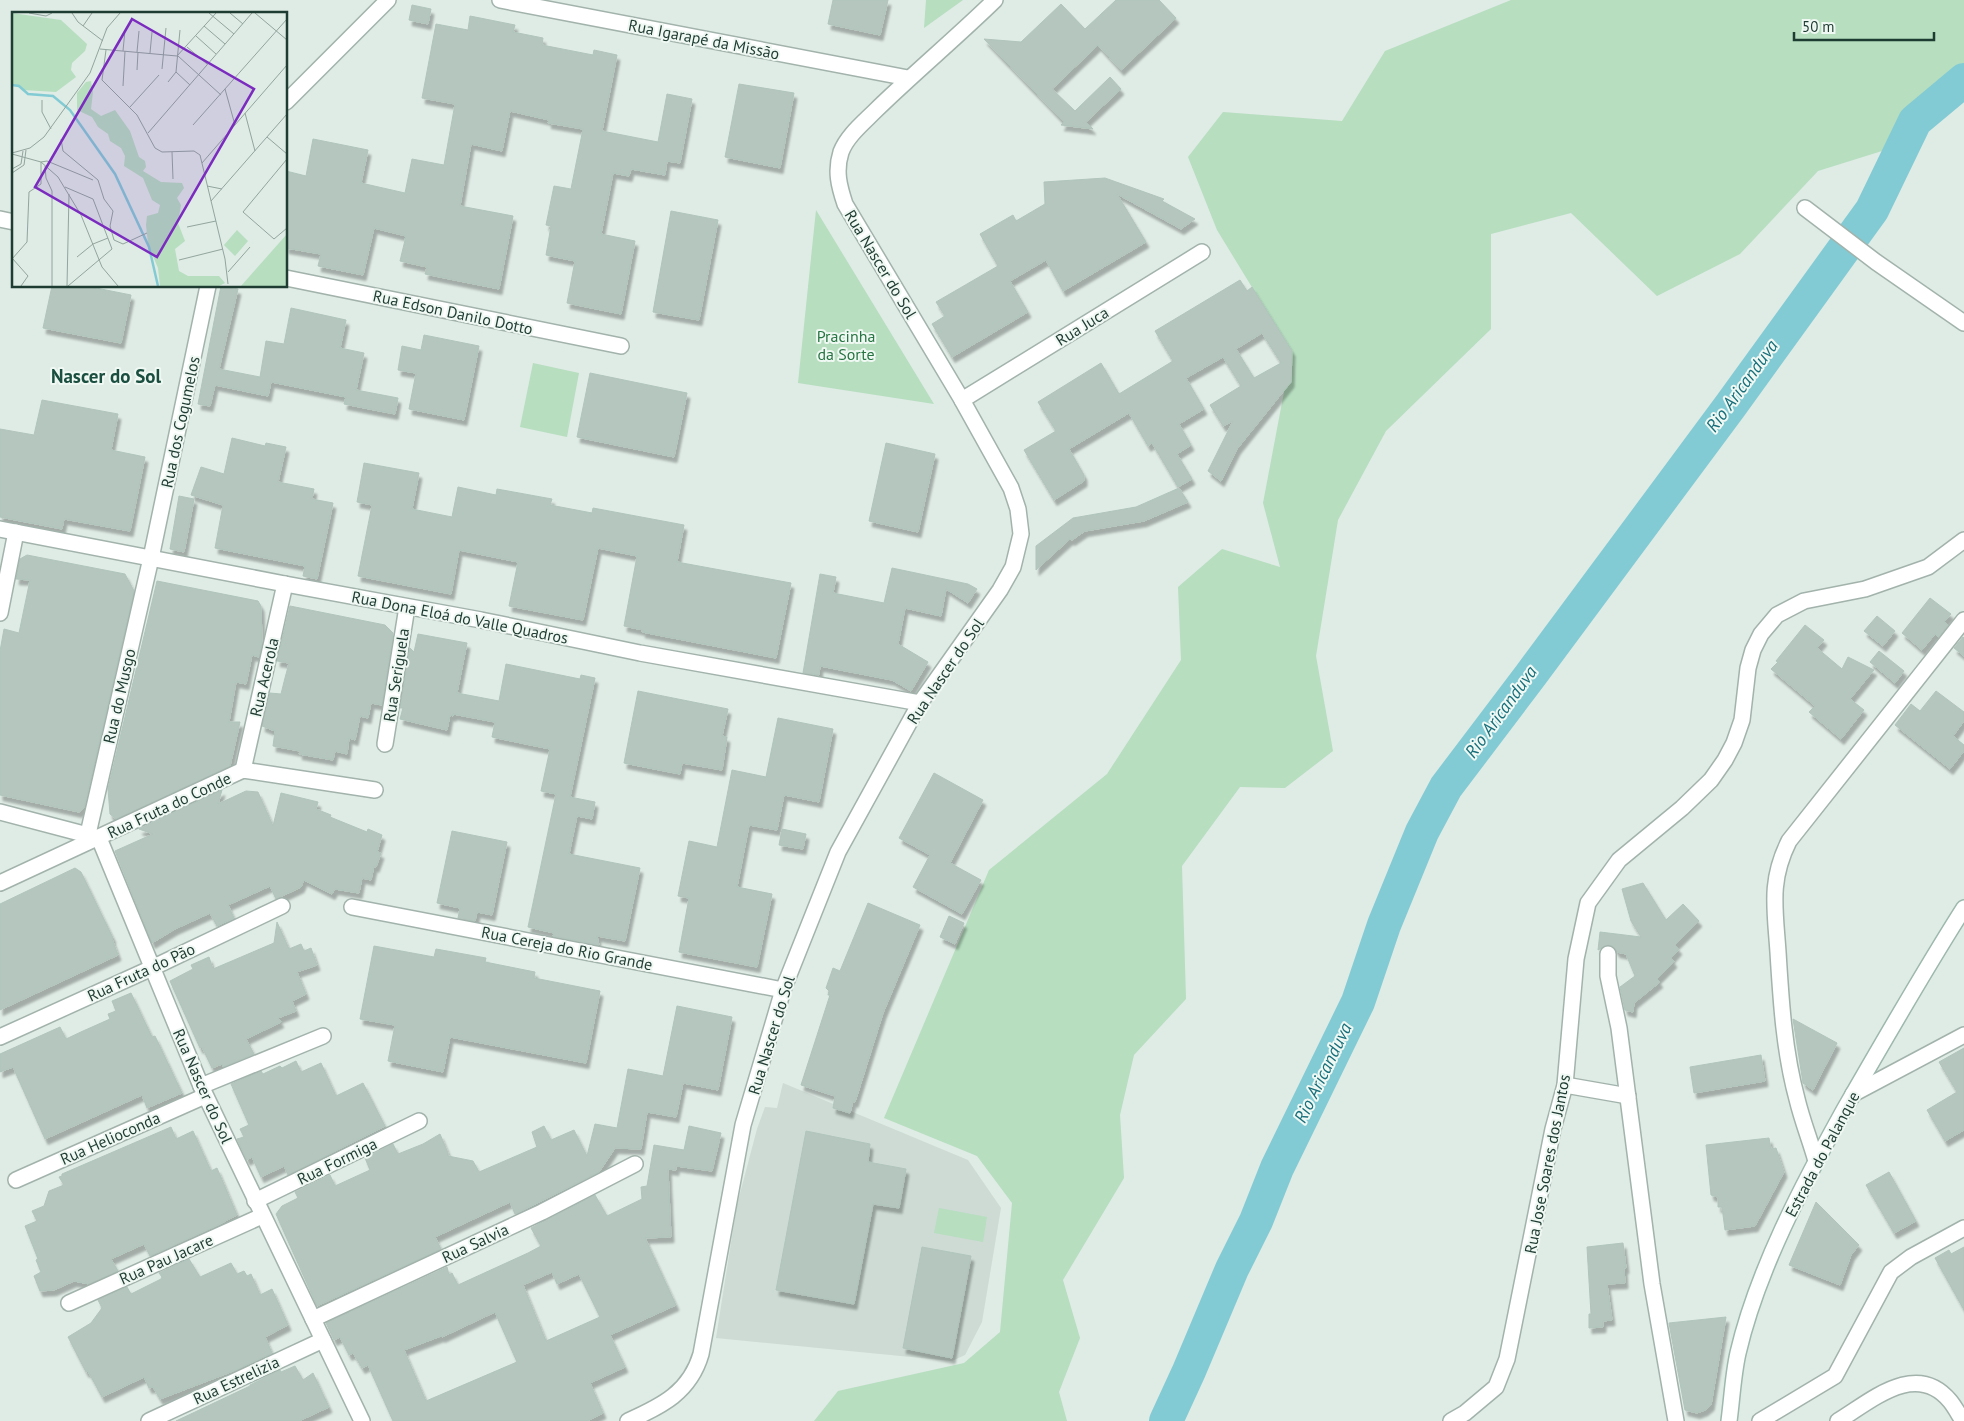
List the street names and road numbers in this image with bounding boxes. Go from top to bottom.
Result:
street label: Rua Igarapé da Missão [627,15,781,63]
street label: Rua Nascer do Sol [841,206,922,322]
street label: Rua Edson Danilo Dotto [371,285,535,339]
street label: Rua Juca [1052,302,1112,350]
street label: Rua dos Cogumelos [156,354,204,490]
street label: Rua Dona Eloá do Valle Quadros [350,586,570,648]
street label: Rua Nascer do Sol [902,614,988,728]
street label: Rua Seriguela [379,627,413,723]
street label: Rua Acerola [245,636,283,718]
street label: Rua do Musgo [98,647,140,745]
street label: Rua Fruta do Conde [104,768,234,842]
street label: Rua Cereja do Rio Grande [480,922,654,974]
street label: Rua Fruta do Pão [84,938,198,1006]
street label: Rua Nascer do Sol [743,973,799,1097]
street label: Rua Nascer do Sol [169,1026,237,1147]
street label: Rua Jose Soares dos Jantos [1520,1072,1574,1255]
street label: Estrada do Palanque [1780,1088,1864,1220]
street label: Rua Helioconda [57,1107,163,1169]
street label: Rua Formiga [294,1133,380,1189]
street label: Rua Salvia [438,1219,512,1267]
street label: Rua Pau Jacare [116,1229,216,1289]
street label: Rua Estrelizia [190,1351,282,1409]

